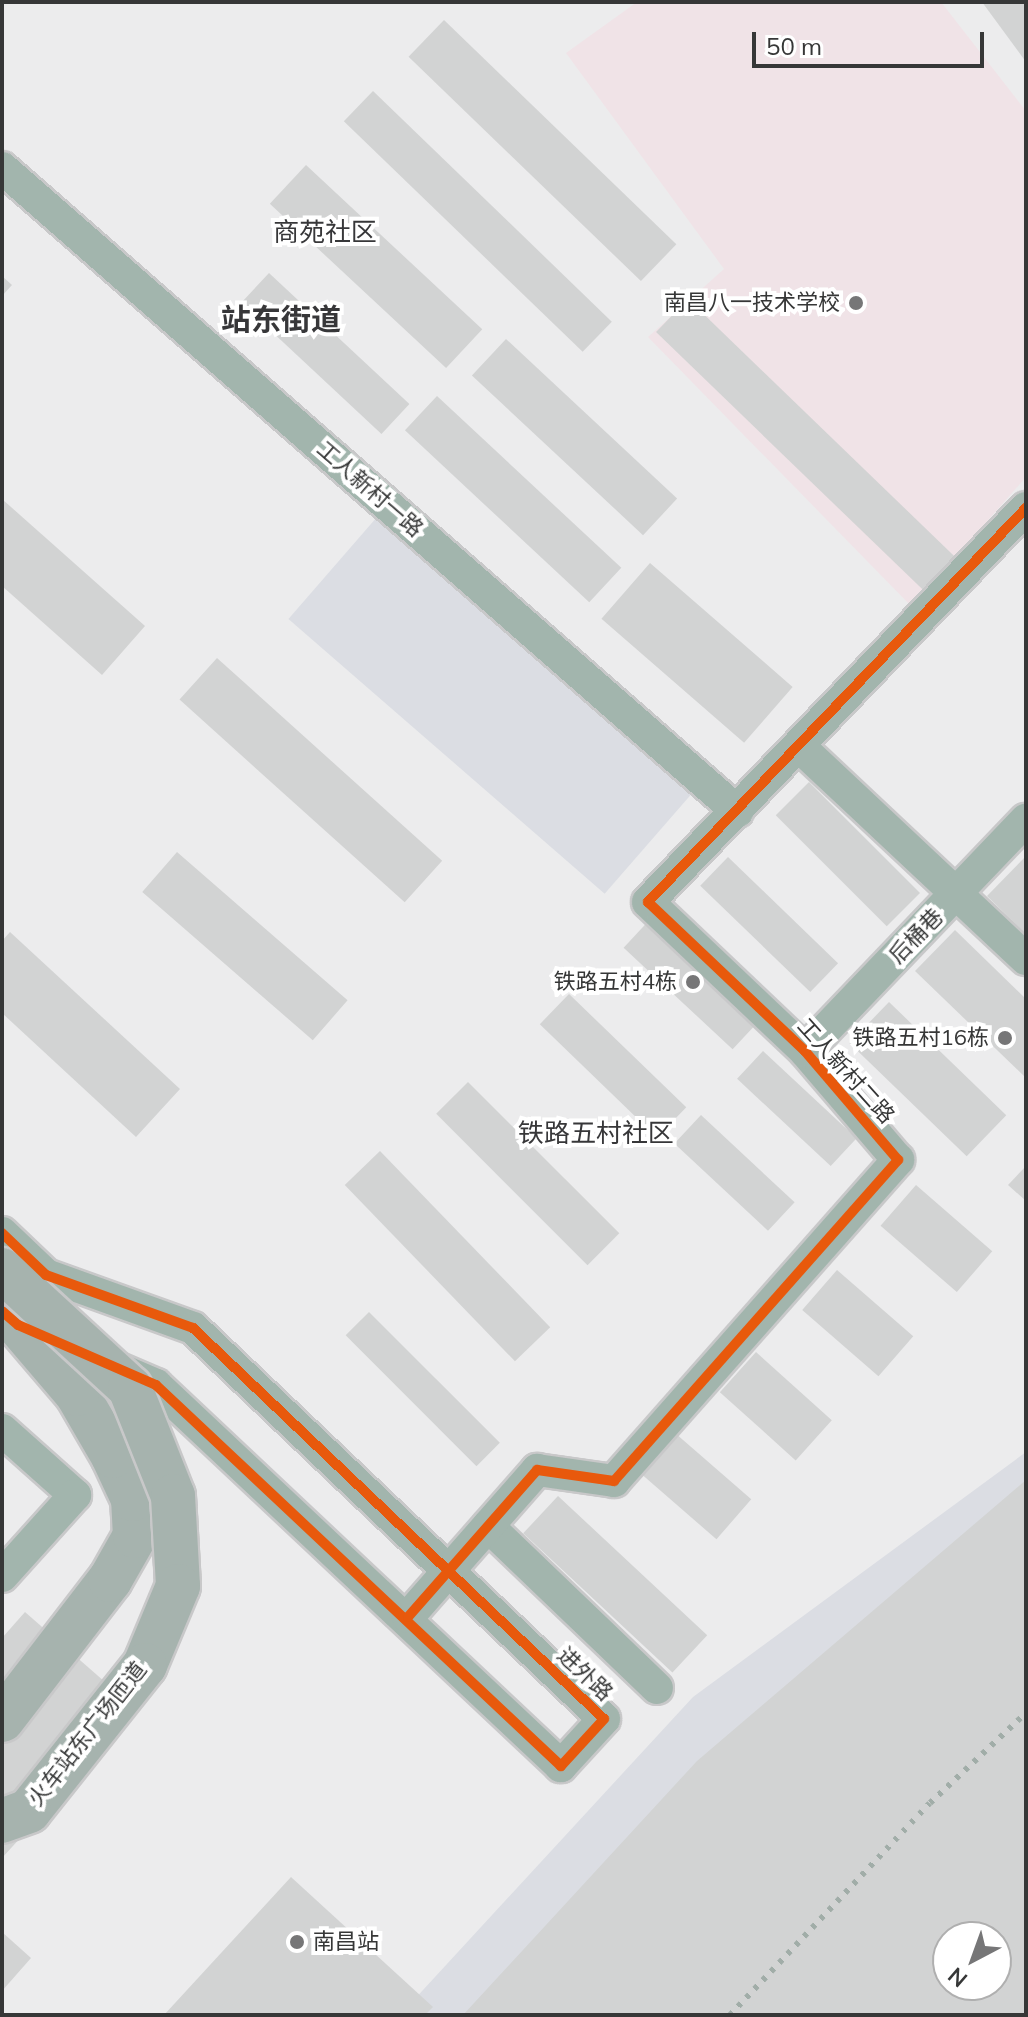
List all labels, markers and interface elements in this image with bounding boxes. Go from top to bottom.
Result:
scale bar [756,16,988,66]
text: 50 m [766,31,822,61]
district label: 商苑社区 [273,216,377,248]
place label: 南昌八一技术学校 [664,290,840,316]
marker: 南昌八一技术学校 [847,294,865,312]
district label: 站东街道 [221,301,341,337]
street label: 工人新村一路 [312,436,428,542]
street label: 后桶巷 [884,903,948,969]
place label: 铁路五村4栋 [554,969,677,995]
marker: 铁路五村4栋 [684,973,702,991]
street label: 工人新村二路 [792,1013,900,1129]
place label: 铁路五村16栋 [853,1025,989,1051]
marker: 铁路五村16栋 [996,1029,1014,1047]
district label: 铁路五村社区 [518,1117,674,1149]
street label: 进外路 [552,1642,618,1706]
street label: 火车站东广场匝道 [22,1657,152,1811]
north arrow [932,1921,1012,2001]
place label: 南昌站 [313,1929,379,1955]
marker: 南昌站 [288,1933,306,1951]
text: N [942,1962,973,1994]

